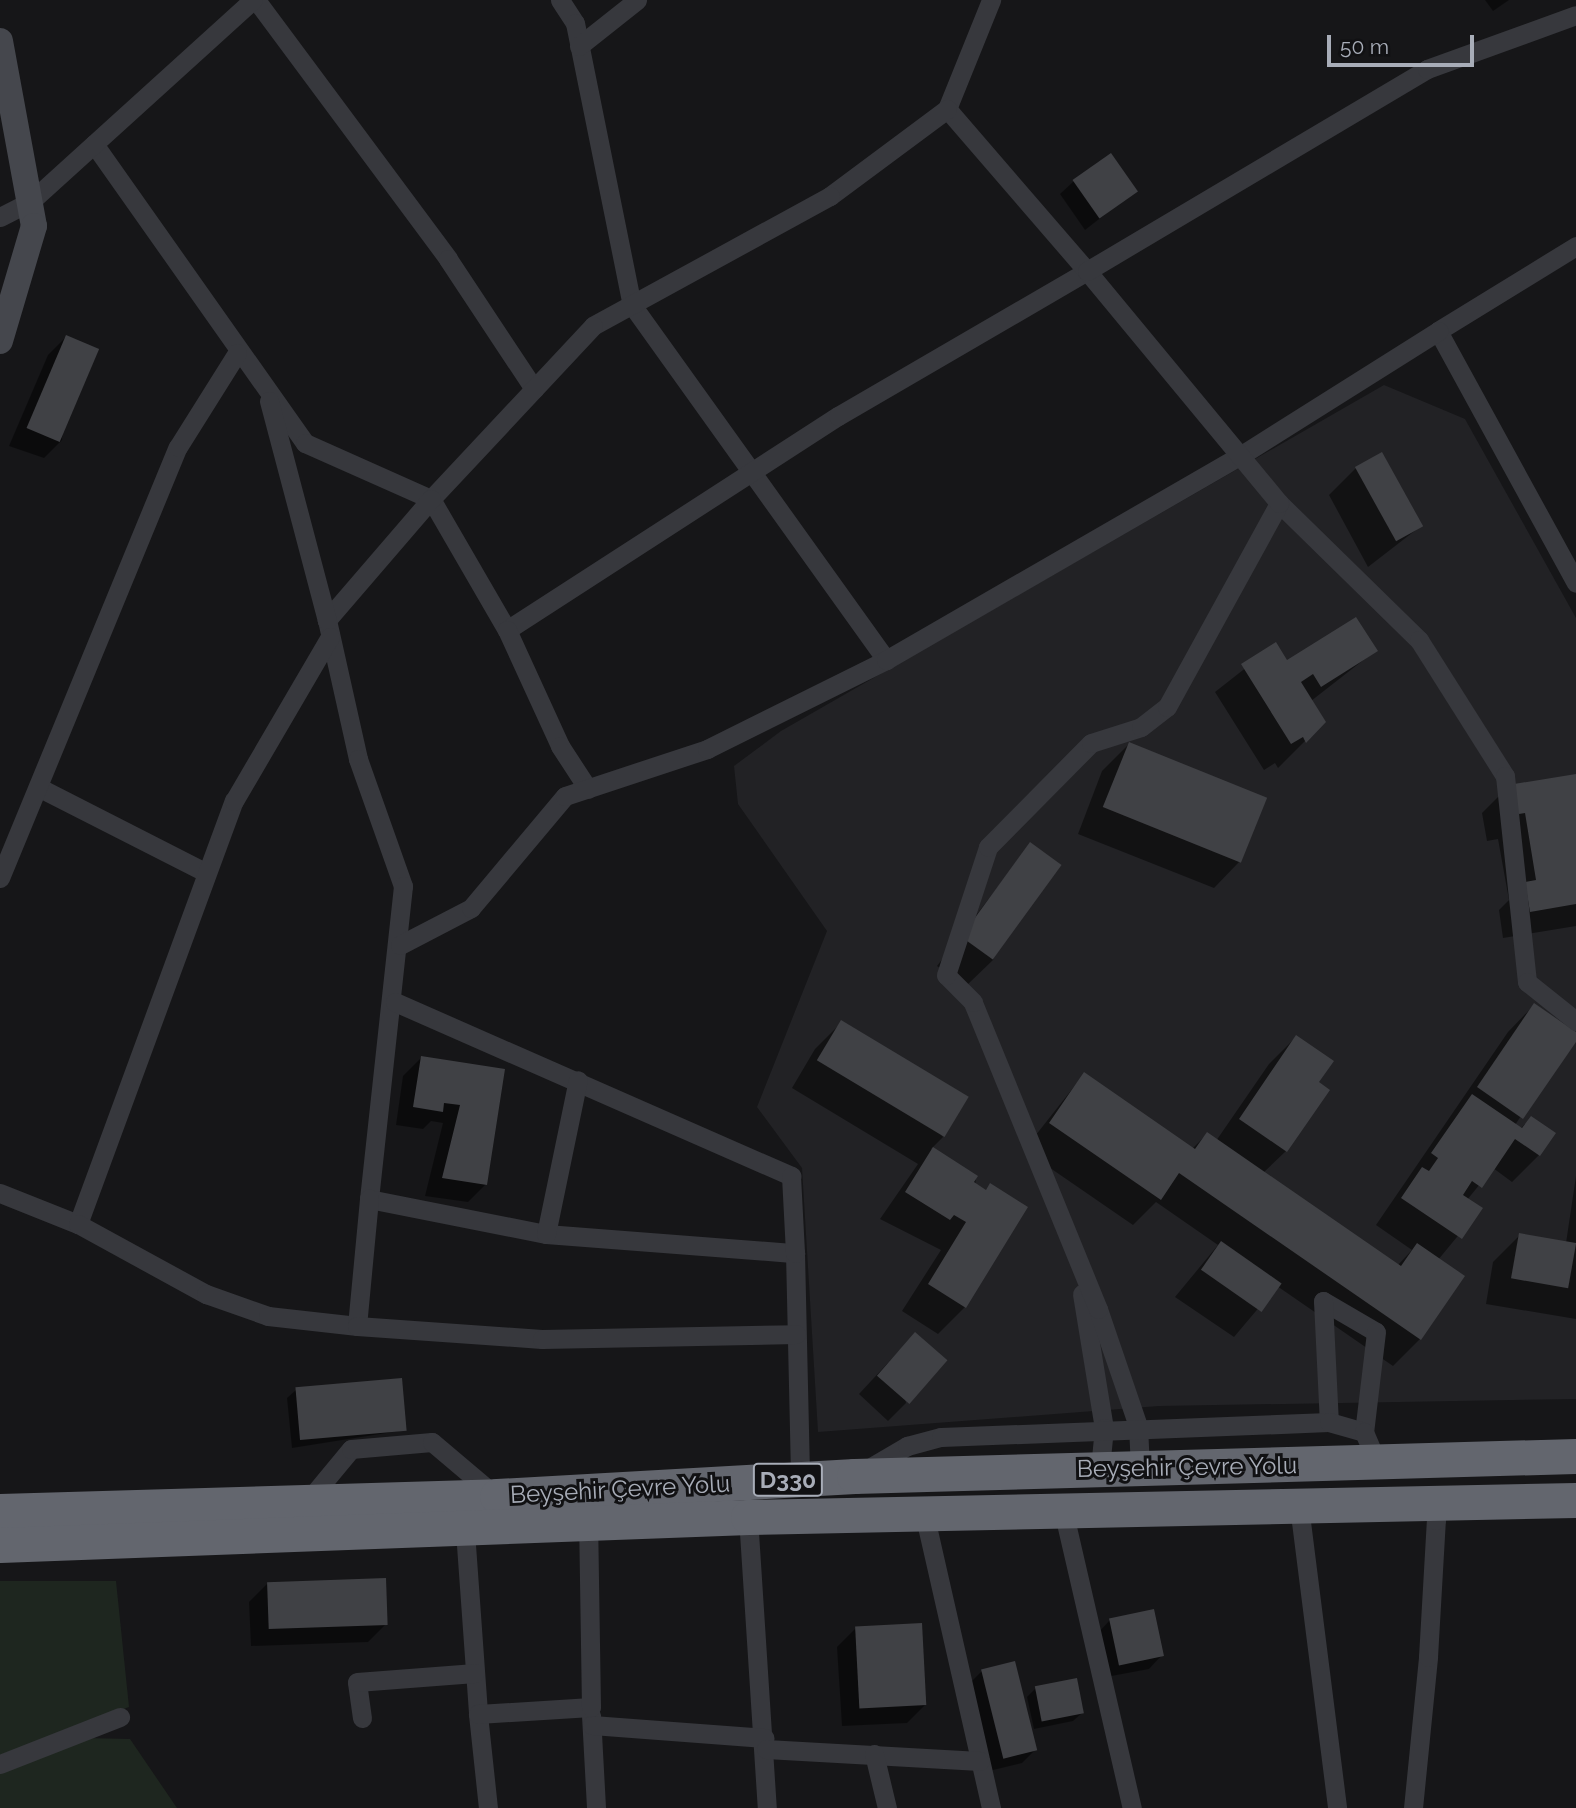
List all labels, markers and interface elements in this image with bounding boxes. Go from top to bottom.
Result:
scale bar [1331,21,1478,65]
text: 50 m [1340,34,1389,59]
street label: Beyşehir Çevre Yolu [1076,1451,1298,1483]
road number: D330 [751,1460,825,1499]
street label: Beyşehir Çevre Yolu [509,1469,731,1509]

